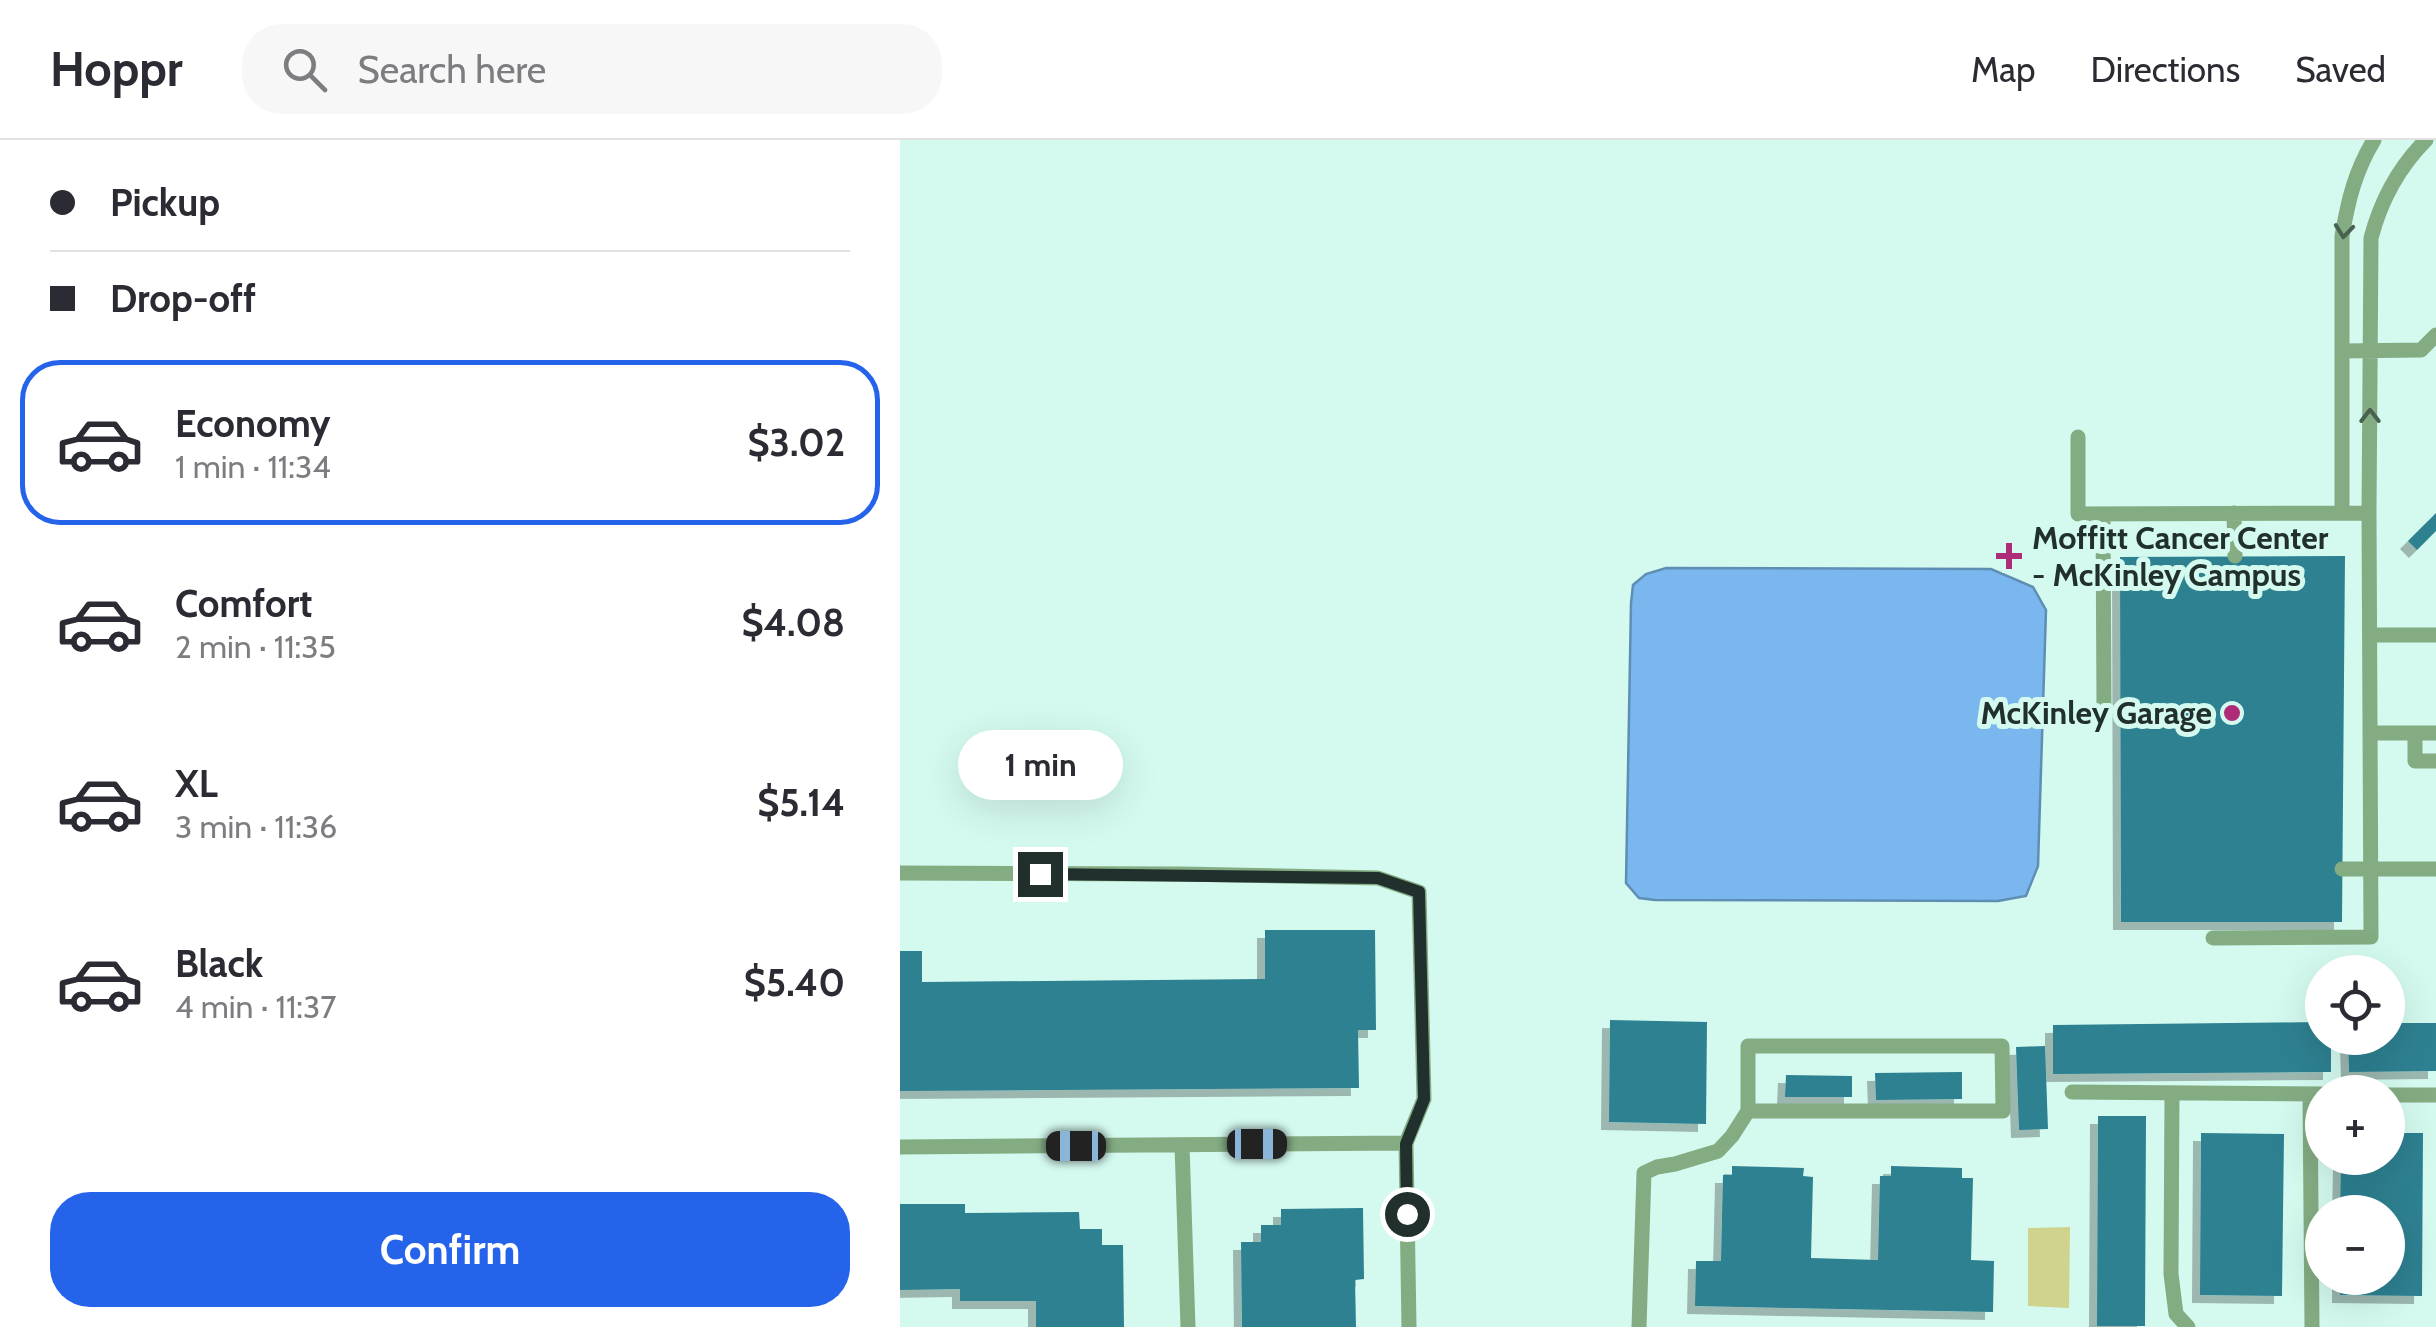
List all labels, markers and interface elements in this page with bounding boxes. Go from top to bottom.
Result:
search box [242,24,942,114]
text: Hoppr [50,40,182,98]
icon: search [277,42,332,97]
text: Search here [357,46,546,93]
text: Map [1971,48,2036,91]
text: Directions [2091,48,2240,91]
text: Saved [2295,48,2386,91]
text: Pickup [110,179,220,226]
one-way arrow [2334,224,2355,240]
text: Drop-off [110,275,256,322]
icon: car [55,398,145,488]
text: Economy [175,400,330,447]
one-way arrow [2359,407,2381,422]
text: $3.02 [747,419,845,466]
text: 1 min · 11:34 [175,447,331,486]
place label: Moffitt Cancer Center - McKinley Campus [2032,518,2329,594]
marker: Moffitt Cancer Center - McKinley Campus [1996,543,2022,569]
icon: car [55,578,145,668]
text: Comfort [175,580,312,627]
text: $4.08 [741,599,845,646]
text: 2 min · 11:35 [175,627,336,666]
place label: McKinley Garage [1980,693,2212,732]
marker: McKinley Garage [2221,702,2243,724]
callout: 1 min [958,729,1122,799]
text: 1 min [1004,745,1077,784]
icon: car [55,758,145,848]
text: XL [175,760,218,807]
text: $5.14 [757,779,845,826]
text: 3 min · 11:36 [175,807,337,846]
route end [1018,852,1063,897]
icon: car [55,938,145,1028]
text: Black [175,940,263,987]
map controls [2305,955,2405,1295]
button: locate [2305,955,2405,1055]
text: $5.40 [744,959,845,1006]
text: 4 min · 11:37 [175,987,336,1026]
button: + [2305,1075,2405,1175]
car [1227,1129,1287,1159]
car [1046,1131,1106,1161]
button: Confirm [50,1192,850,1307]
route start [1385,1192,1430,1237]
button: − [2305,1195,2405,1295]

